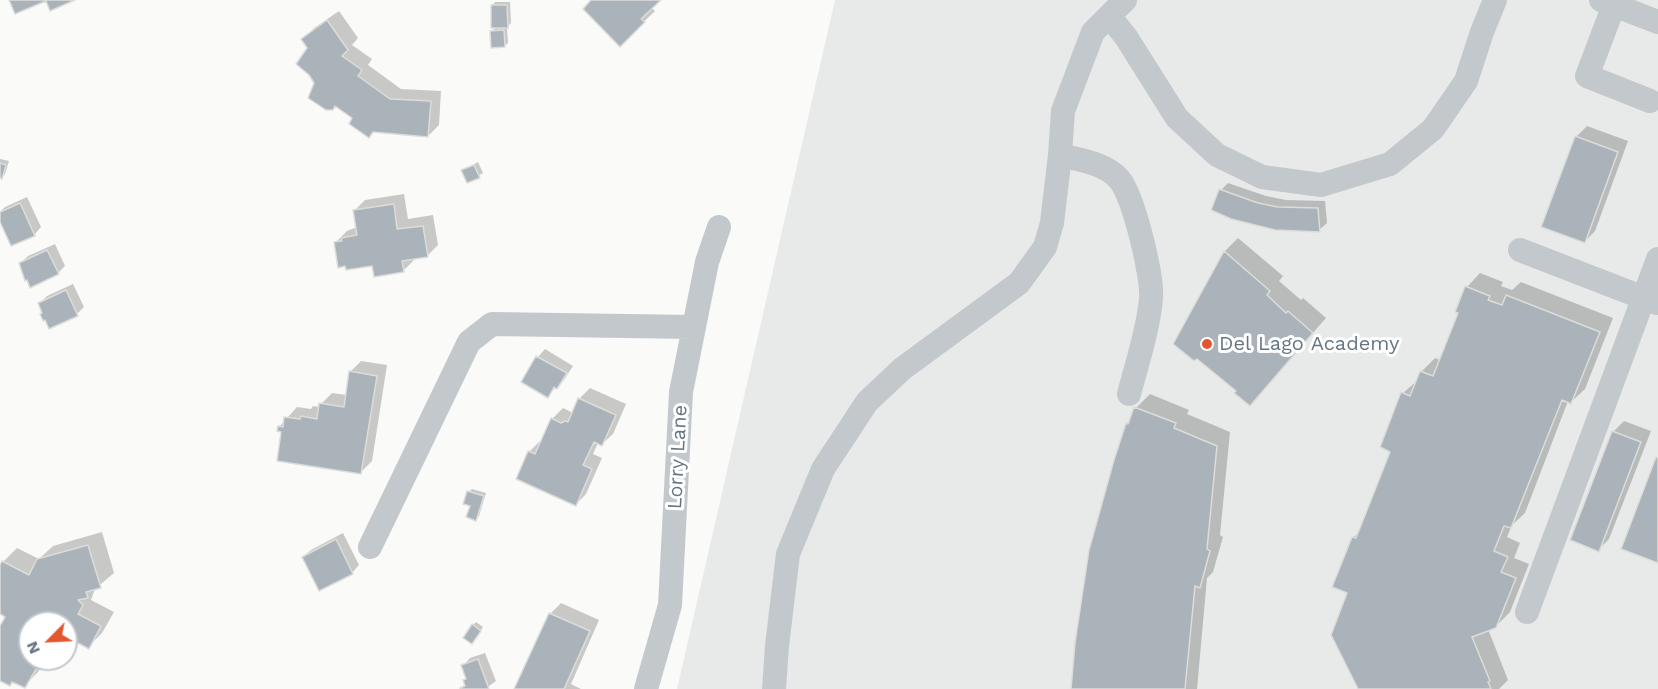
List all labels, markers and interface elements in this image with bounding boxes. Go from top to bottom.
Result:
place label: Del Lago Academy [1219,332,1399,356]
marker: Del Lago Academy [1200,337,1214,351]
street label: Lorry Lane [663,404,693,510]
north arrow [18,611,78,671]
text: N [22,638,44,657]

